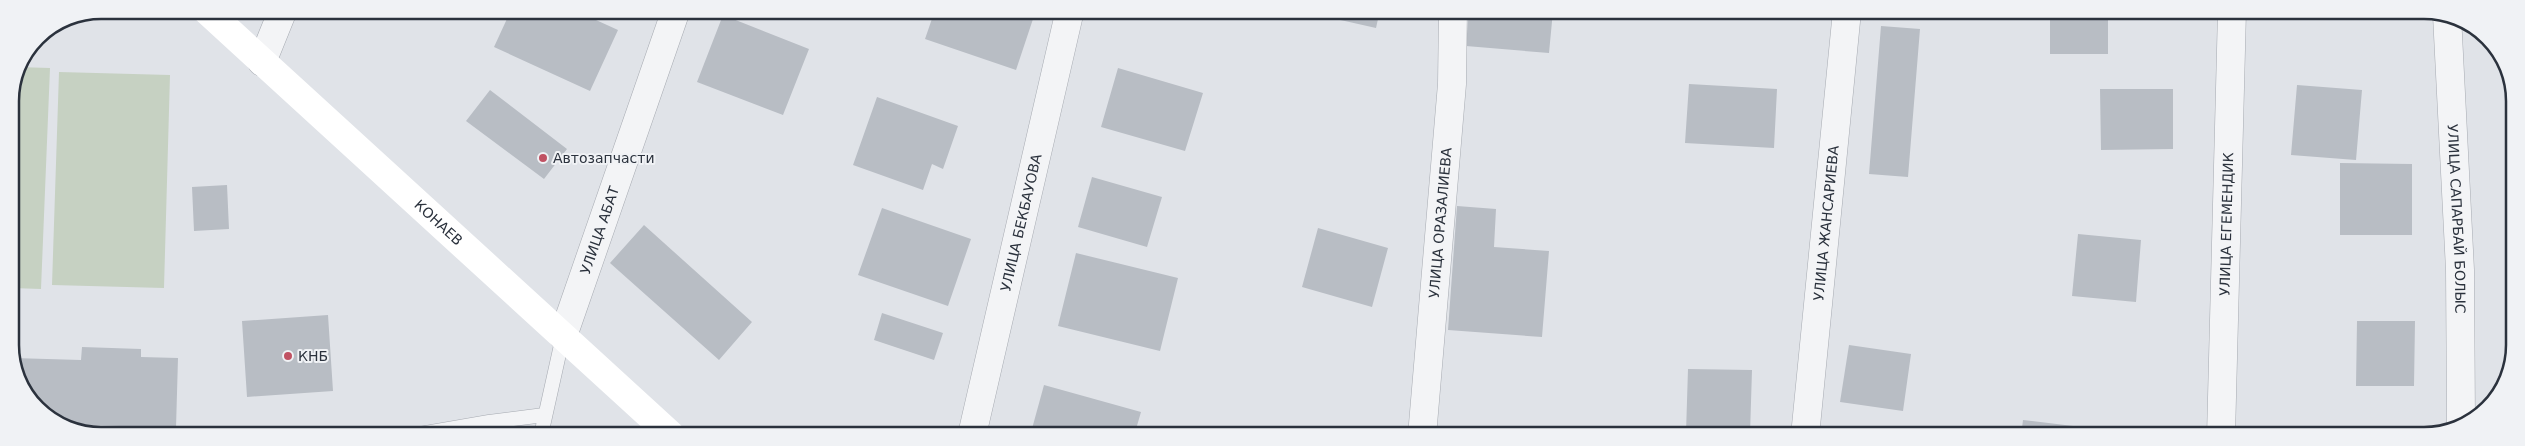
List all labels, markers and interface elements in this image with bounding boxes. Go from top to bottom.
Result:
street label: УЛИЦА CАПАРБАЙ БОЛЫС [2445,124,2468,314]
street label: УЛИЦА ЖАНСАРИЕВА [1810,144,1842,301]
street label: УЛИЦА ОРАЗАЛИЕВА [1426,146,1455,299]
place label: Автозапчасти [553,150,655,166]
marker: Автозапчасти [537,152,549,164]
street label: УЛИЦА БЕКБАУОВА [997,152,1045,293]
street label: УЛИЦА ЕГЕМЕНДИК [2217,152,2236,296]
street label: УЛИЦА АБАТ [577,184,622,276]
street label: КОНАЕВ [411,197,466,249]
place label: КНБ [298,348,328,364]
marker: КНБ [282,350,294,362]

